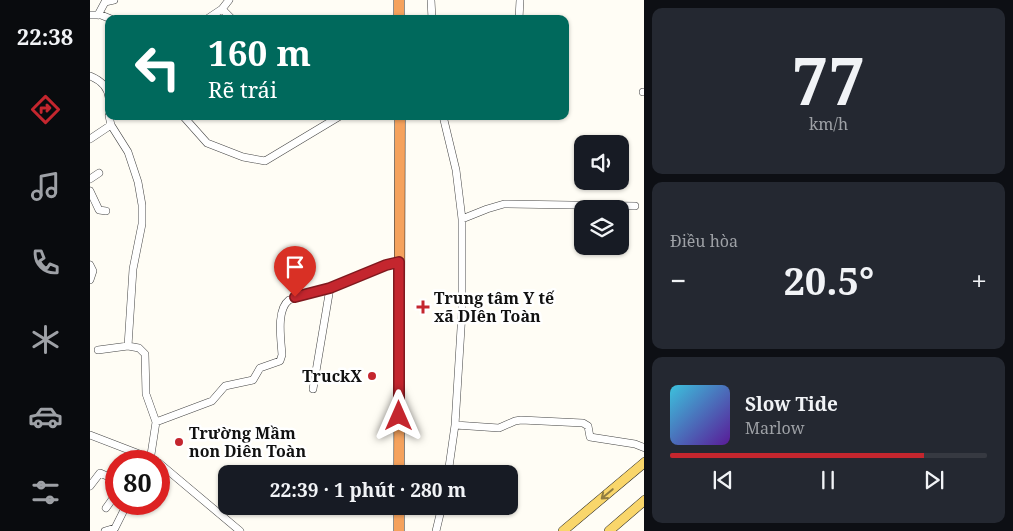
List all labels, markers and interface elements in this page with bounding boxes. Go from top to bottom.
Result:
text: 22:38 [17,21,73,51]
text: 160 m [208,29,311,76]
icon: left [125,35,190,100]
text: 77 [792,36,865,124]
text: Rẽ trái [208,74,277,104]
icon: directions [28,92,63,127]
text: km/h [809,113,848,135]
map controls [574,135,629,255]
button: sound [574,135,629,190]
icon: music [28,169,63,204]
button: layers [574,200,629,255]
text: Điều hòa [670,230,738,252]
icon: phone [28,245,63,280]
pin [274,246,316,297]
icon: arrive [281,253,309,281]
text: 20.5° [783,254,874,306]
text: − [670,261,686,299]
text: + [971,261,987,299]
place label: Trung tâm Y tế xã DIên Toàn [434,287,555,327]
marker: Trung tâm Y tế xã DIên Toàn [416,300,430,314]
icon: climate [28,322,63,357]
place label: TruckX [302,365,362,387]
marker: TruckX [366,370,378,382]
position arrow [372,389,424,441]
text: Slow Tide [745,391,838,417]
icon: car [28,399,63,434]
text: Marlow [745,417,805,439]
place label: Trường Mầm non Diên Toàn [189,422,306,462]
marker: Trường Mầm non Diên Toàn [173,436,185,448]
speed limit sign: 80 [105,450,170,515]
icon: previous [709,466,737,494]
icon: pause [814,466,842,494]
icon: next [920,466,948,494]
icon: filters [28,475,63,510]
text: 22:39 · 1 phút · 280 m [270,477,466,503]
one-way arrow [601,488,614,499]

